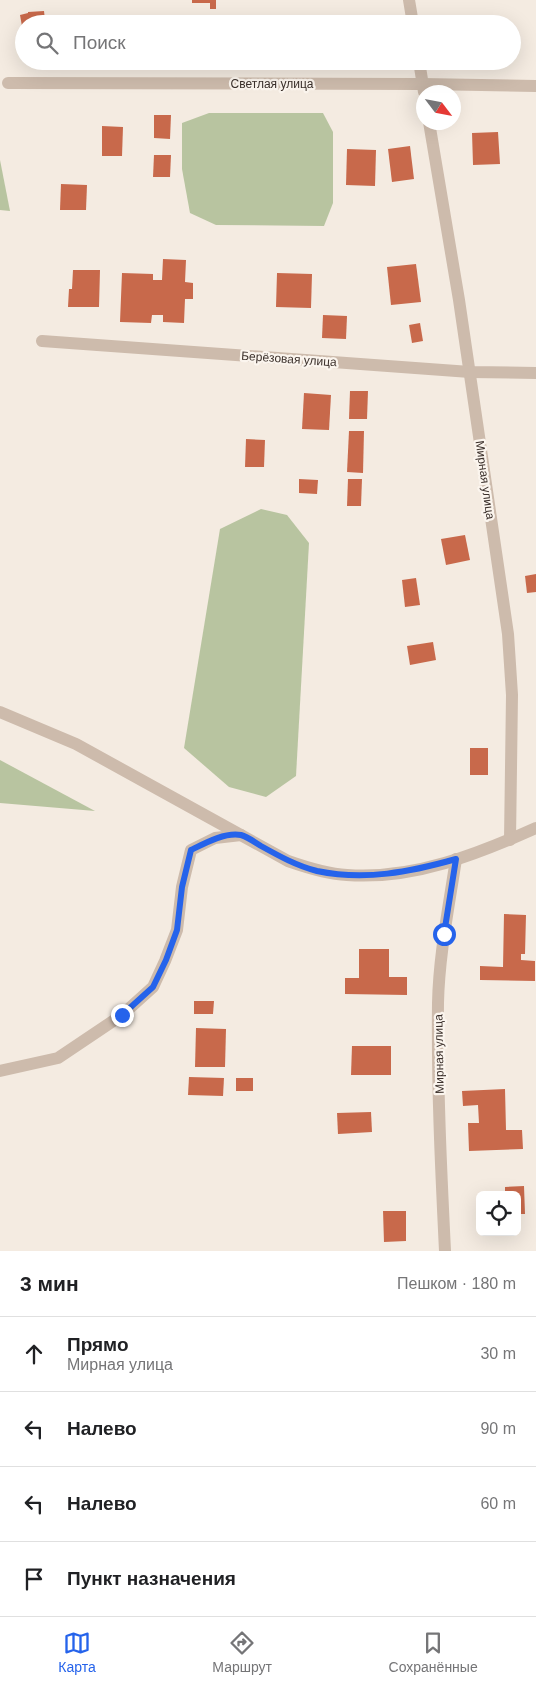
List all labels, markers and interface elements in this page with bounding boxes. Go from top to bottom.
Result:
search box [15,15,521,70]
icon: search [33,29,61,57]
text: Поиск [73,32,126,53]
street label: Светлая улица [231,77,314,91]
north arrow [416,85,461,130]
street label: Берёзовая улица [241,349,338,369]
street label: Мирная улица [473,440,498,521]
route start [433,923,456,946]
route end [111,1004,134,1027]
street label: Мирная улица [431,1014,447,1094]
map controls [476,1191,521,1236]
button: locate [476,1191,521,1236]
text: 3 мин [20,1272,79,1295]
text: Пешком · 180 m [397,1275,516,1292]
text: Прямо [67,1334,129,1355]
icon: ahead [20,1340,48,1368]
text: 30 m [480,1345,516,1362]
text: Мирная улица [67,1356,173,1373]
icon: left [20,1415,48,1443]
text: Налево [67,1418,137,1439]
text: 90 m [480,1420,516,1437]
icon: left [20,1490,48,1518]
text: Налево [67,1493,137,1514]
text: 60 m [480,1495,516,1512]
icon: arrive [20,1565,48,1593]
text: Пункт назначения [67,1568,236,1589]
tab: Карта [58,1629,96,1675]
tab: Маршрут [212,1629,272,1675]
tab: Сохранённые [389,1629,478,1675]

